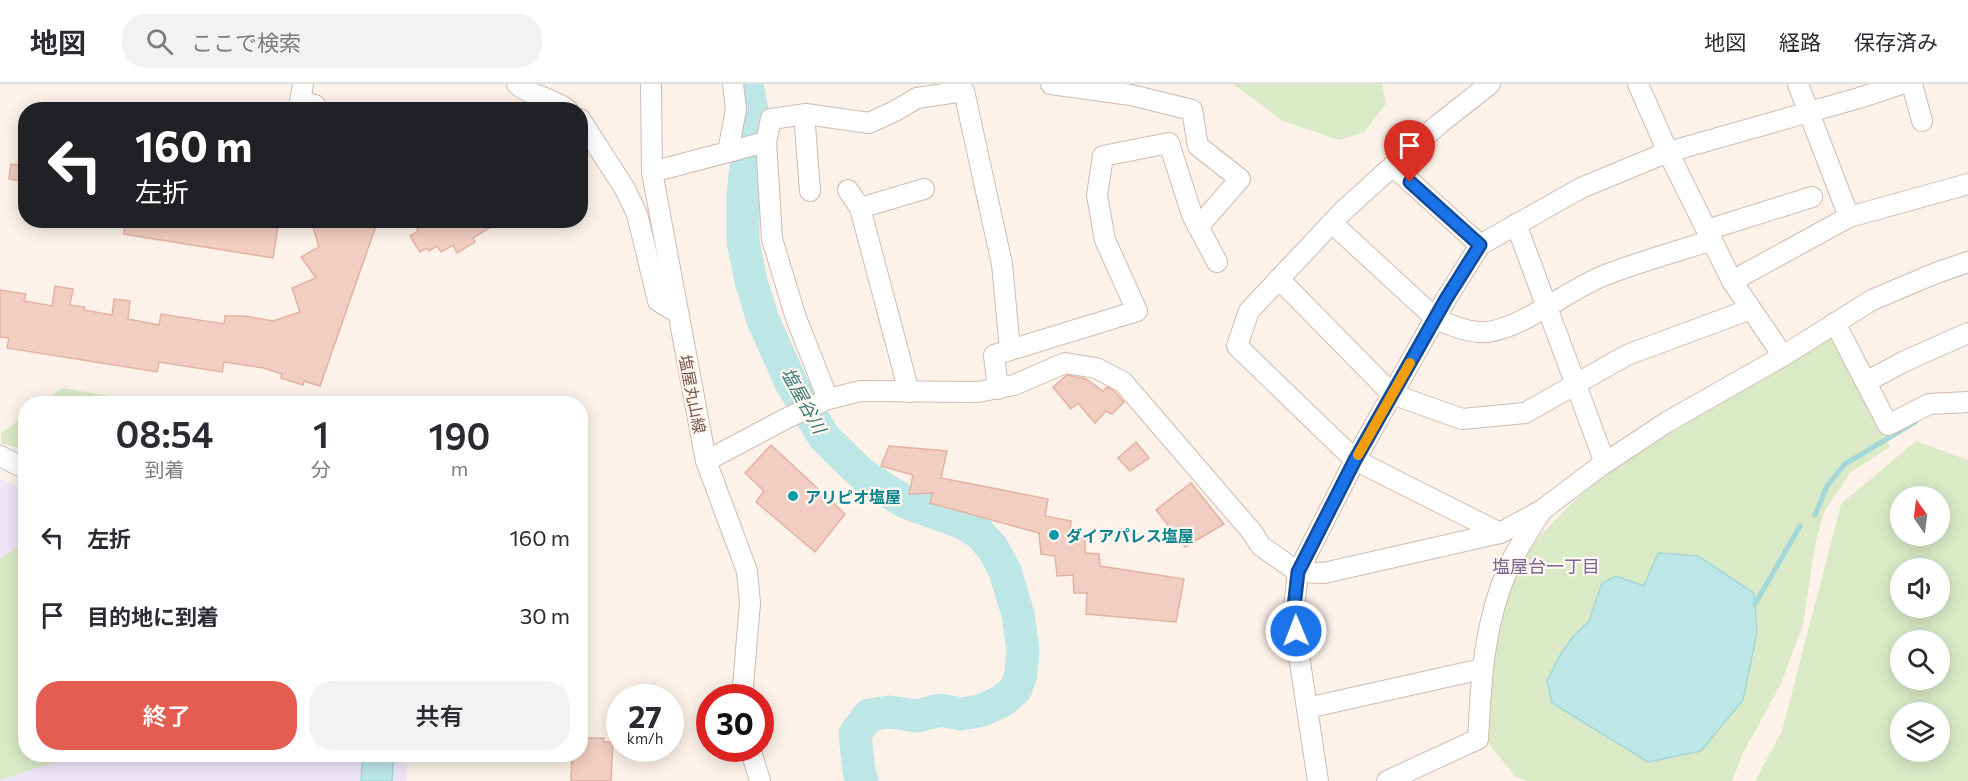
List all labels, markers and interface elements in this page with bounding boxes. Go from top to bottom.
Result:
search box [122,14,542,68]
text: 地図 [30,25,86,59]
icon: search [143,25,176,58]
text: ここで検索 [191,29,301,56]
text: 地図 [1704,29,1746,54]
text: 経路 [1779,29,1821,54]
text: 保存済み [1854,29,1938,54]
text: 160 m [135,119,253,171]
pin [1384,120,1435,182]
icon: left [36,126,114,204]
icon: arrive [1393,129,1426,162]
text: 左折 [135,175,189,208]
street label: 塩屋丸山線 [676,353,710,435]
water label: 塩屋谷川 [777,363,832,439]
text: 08:54 [116,411,213,455]
text: 1 [313,411,329,455]
text: 190 [429,413,490,457]
text: m [451,456,468,480]
text: 到着 [144,457,184,481]
text: 分 [311,457,331,481]
north arrow [1890,486,1950,546]
map controls [1890,486,1950,762]
place label: アリピオ塩屋 [805,487,901,506]
marker: アリピオ塩屋 [786,489,800,503]
icon: left [36,521,69,554]
text: 160 m [509,524,570,551]
text: 左折 [87,525,131,552]
place label: ダイアパレス塩屋 [1066,526,1194,545]
marker: ダイアパレス塩屋 [1047,528,1061,542]
district label: 塩屋台一丁目 [1492,555,1600,577]
button: sound [1890,558,1950,618]
icon: arrive [36,599,69,632]
position arrow [1264,599,1328,663]
text: 30 m [520,602,570,629]
text: 目的地に到着 [87,603,219,630]
button: search [1890,630,1950,690]
button: 終了 [36,681,297,750]
button: 共有 [309,681,570,750]
speed limit sign: 30 [696,684,774,762]
text: 27 [628,697,662,734]
button: layers [1890,702,1950,762]
text: km/h [627,729,663,747]

